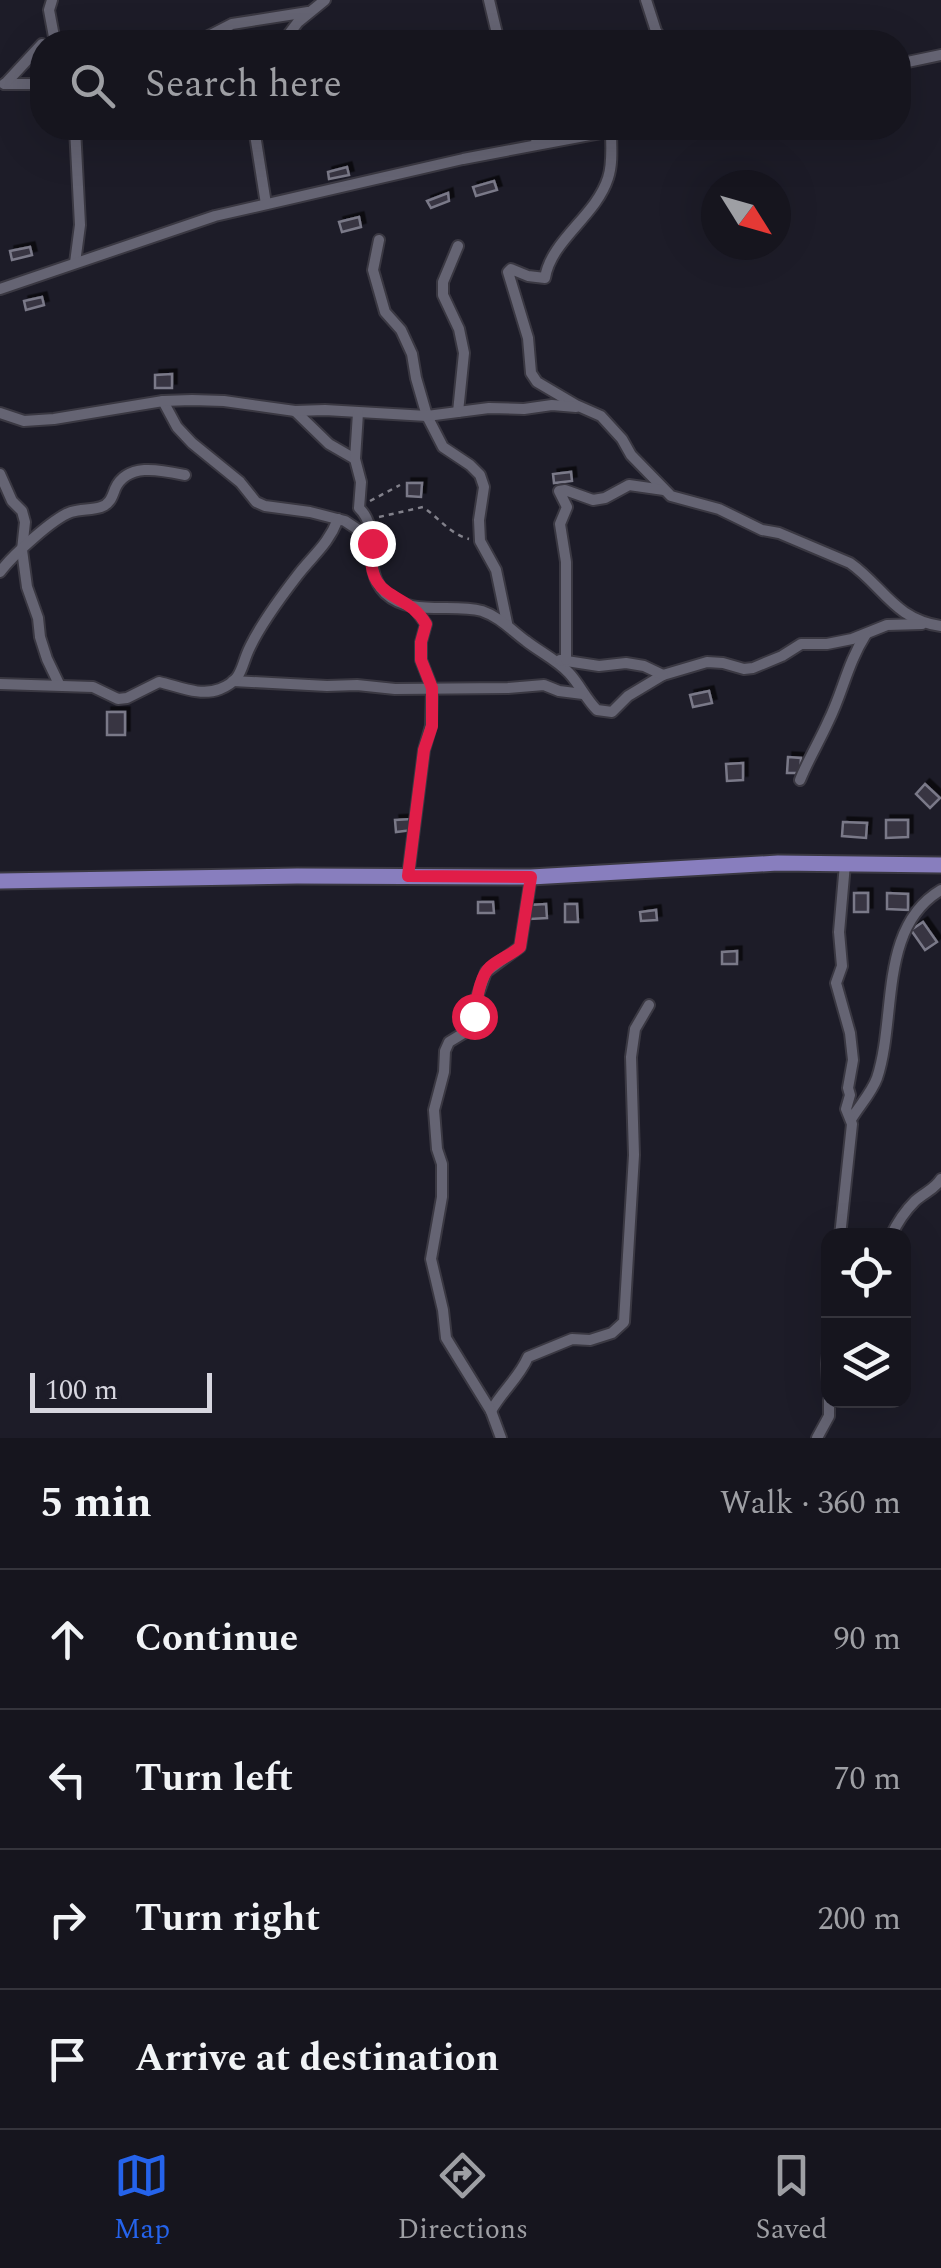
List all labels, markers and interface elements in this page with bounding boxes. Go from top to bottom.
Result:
search box [30,30,911,140]
text: Search here [145,56,342,114]
icon: search [65,58,120,113]
north arrow [701,170,791,260]
route end [350,521,396,567]
route start [452,994,498,1040]
map controls [821,1228,911,1408]
button: locate [821,1228,911,1318]
button: layers [821,1318,911,1408]
scale bar [30,1368,212,1412]
text: 100 m [45,1369,118,1412]
text: 5 min [40,1472,152,1535]
text: Walk · 360 m [720,1479,901,1528]
text: Continue [135,1610,298,1668]
icon: ahead [40,1612,95,1667]
text: 90 m [833,1615,901,1664]
text: Turn left [135,1750,293,1808]
icon: left [40,1752,95,1807]
text: 70 m [833,1755,901,1804]
text: Turn right [135,1890,320,1948]
icon: right [40,1892,95,1947]
text: 200 m [817,1895,901,1944]
text: Arrive at destination [135,2030,499,2088]
icon: arrive [40,2032,95,2087]
tab: Map [114,2148,170,2251]
tab: Directions [397,2148,528,2251]
tab: Saved [756,2148,827,2251]

